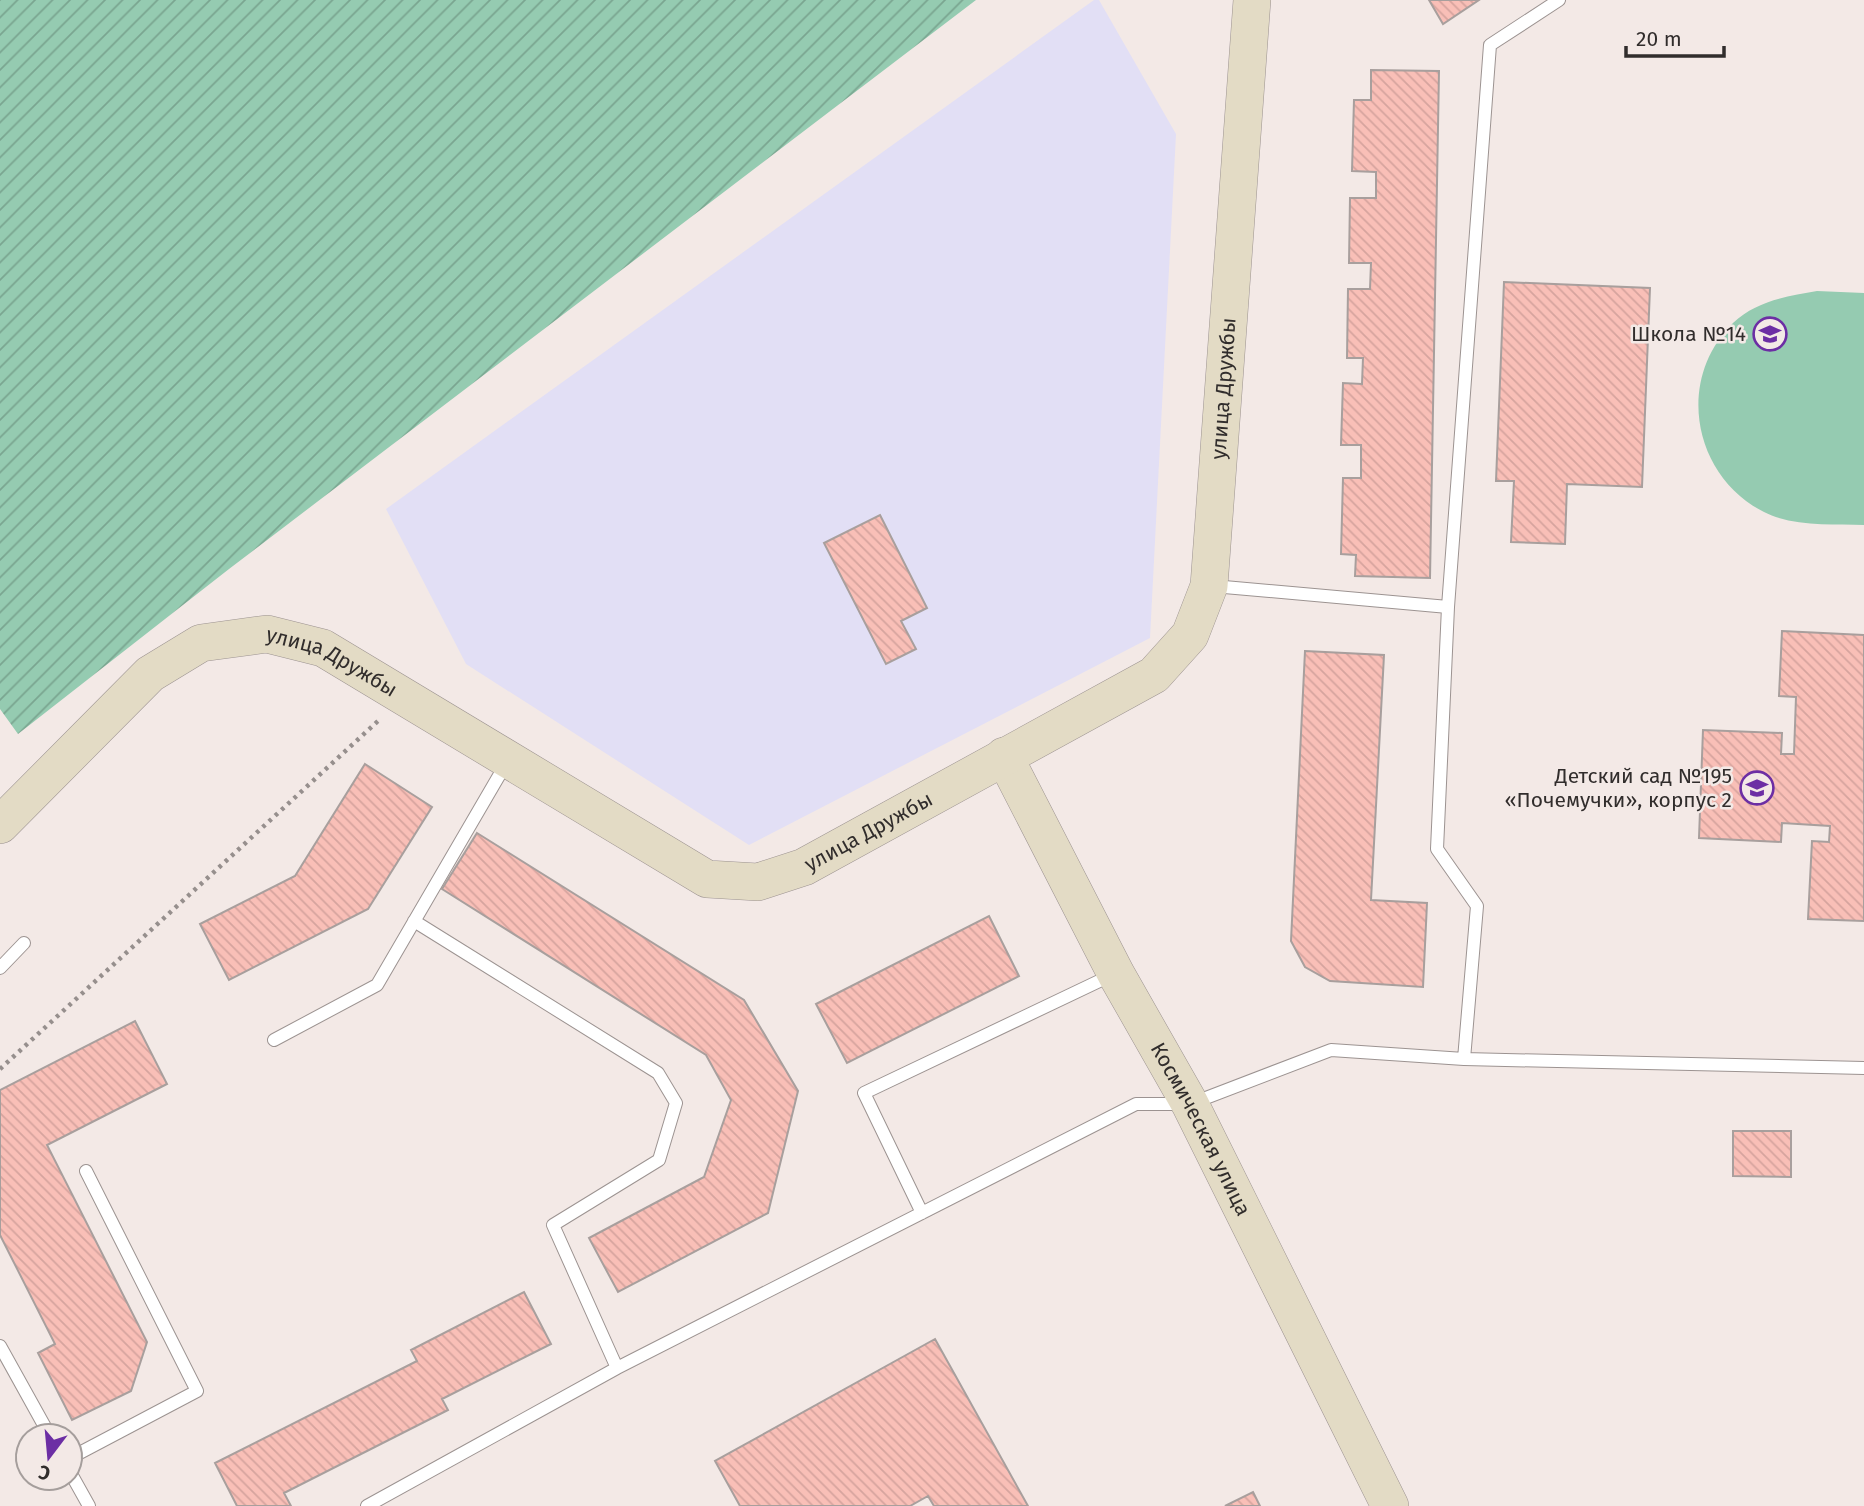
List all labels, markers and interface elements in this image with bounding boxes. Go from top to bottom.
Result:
scale bar [1626,14,1724,58]
text: 20 m [1636,26,1682,52]
school or university icon: Школа №14 [1751,315,1789,353]
street label: улица Дружбы [1205,317,1242,460]
place label: Школа №14 [1631,321,1746,347]
street label: улица Дружбы [264,621,402,703]
place label: Детский сад №195 «Почемучки», корпус 2 [1504,763,1732,813]
school or university icon: Детский сад №195 «Почемучки», корпус 2 [1738,769,1776,807]
street label: улица Дружбы [800,786,937,877]
street label: Космическая улица [1145,1038,1257,1220]
north arrow [14,1422,84,1492]
text: С [36,1460,53,1485]

